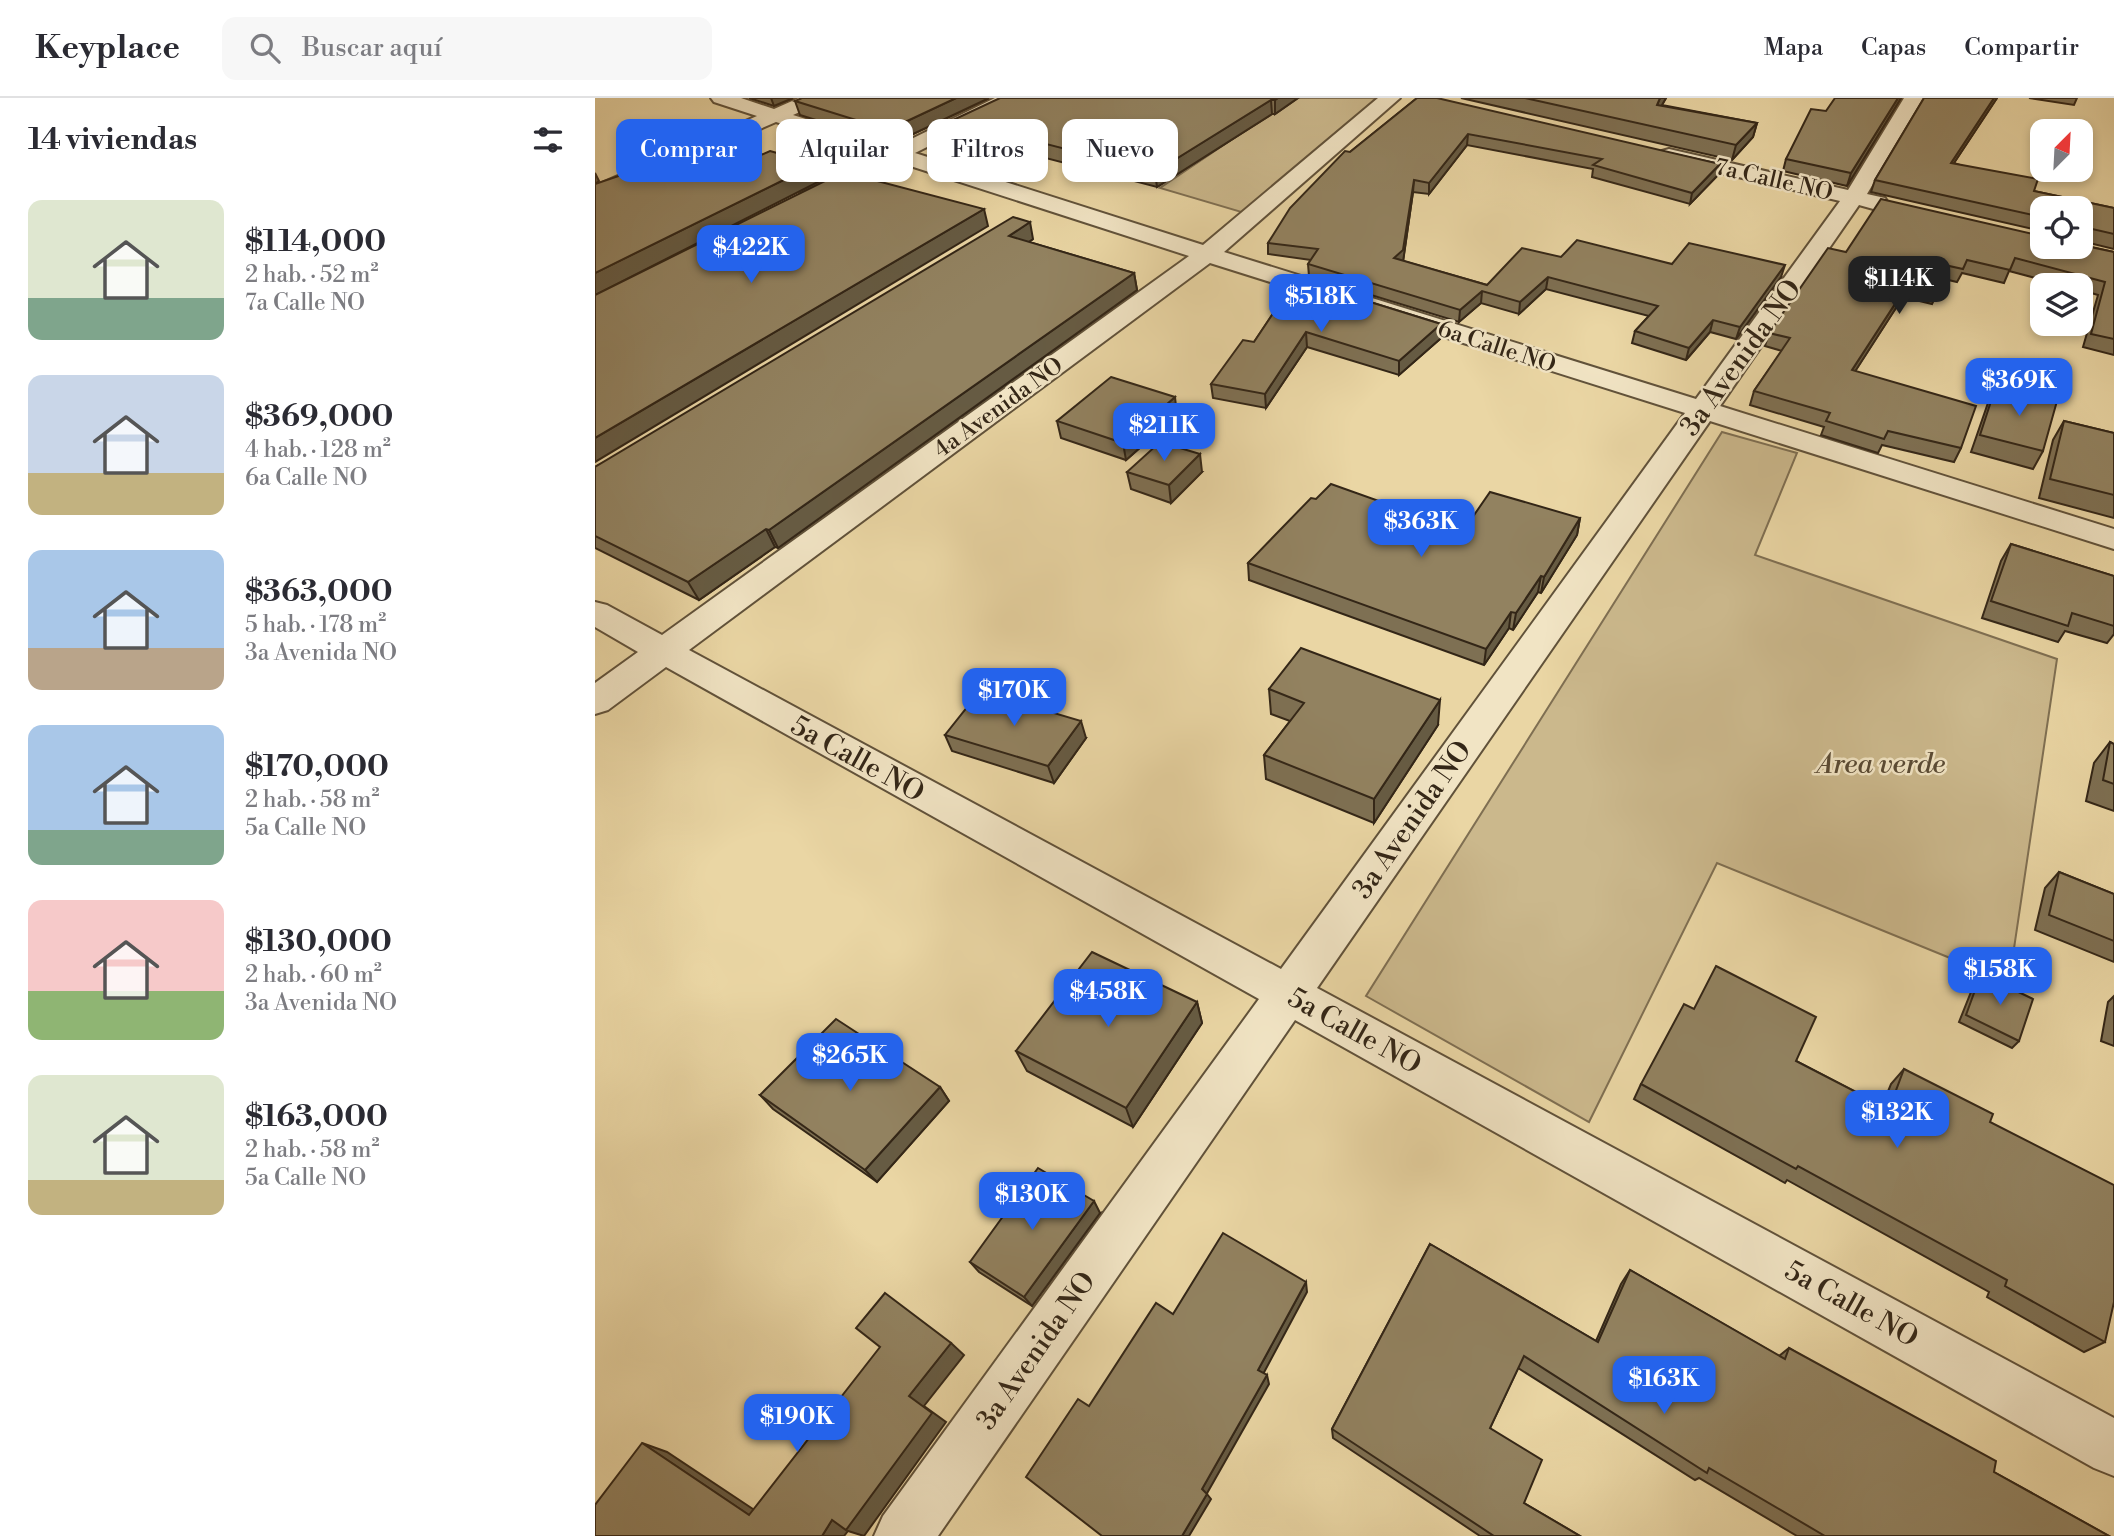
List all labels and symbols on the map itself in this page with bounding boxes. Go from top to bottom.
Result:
north arrow [2030,119,2093,182]
street label: 7a Calle NO [1712,153,1835,207]
pin: $422K [702,226,800,285]
pin: $114K [1850,256,1948,316]
street label: 3a Avenida NO [1673,273,1810,443]
pin: $518K [1272,274,1370,334]
street label: 6a Calle NO [1434,315,1559,379]
street label: 4a Avenida NO [929,352,1069,464]
pin: $369K [1970,358,2068,418]
pin: $211K [1115,404,1213,463]
pin: $363K [1372,500,1470,559]
pin: $170K [965,668,1063,728]
street label: 5a Calle NO [784,708,930,810]
street label: 3a Avenida NO [1345,734,1480,906]
park label: Area verde [1814,747,1945,782]
pin: $158K [1951,948,2049,1007]
pin: $458K [1059,970,1157,1029]
street label: 5a Calle NO [1281,980,1427,1082]
pin: $265K [801,1034,899,1093]
pin: $132K [1848,1090,1946,1150]
pin: $130K [983,1172,1081,1232]
street label: 5a Calle NO [1778,1253,1924,1355]
street label: 3a Avenida NO [969,1265,1104,1437]
pin: $163K [1615,1356,1713,1416]
pin: $190K [748,1394,846,1454]

